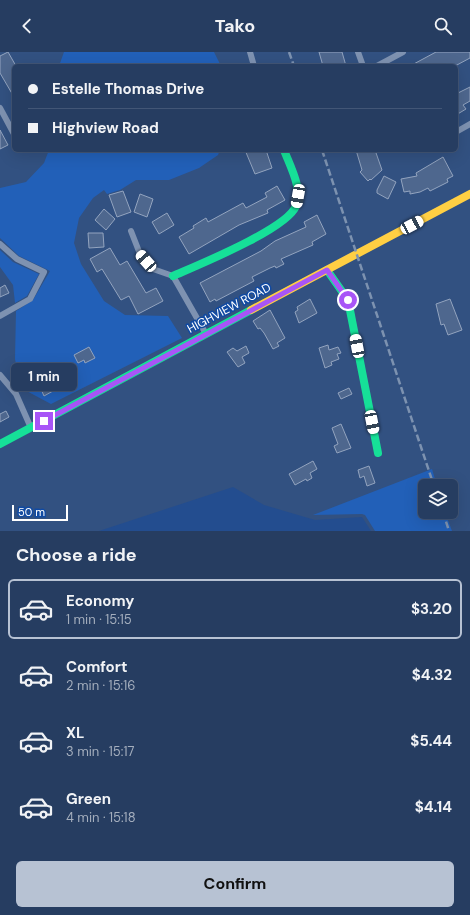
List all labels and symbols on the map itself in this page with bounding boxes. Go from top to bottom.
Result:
car [290,183,306,209]
car [399,214,425,236]
car [134,248,158,274]
street label: HIGHVIEW ROAD [184,279,274,337]
route start [339,291,357,309]
car [349,333,365,359]
callout: 1 min [11,363,77,391]
car [364,409,380,435]
route end [35,412,53,430]
scale bar [12,503,68,522]

